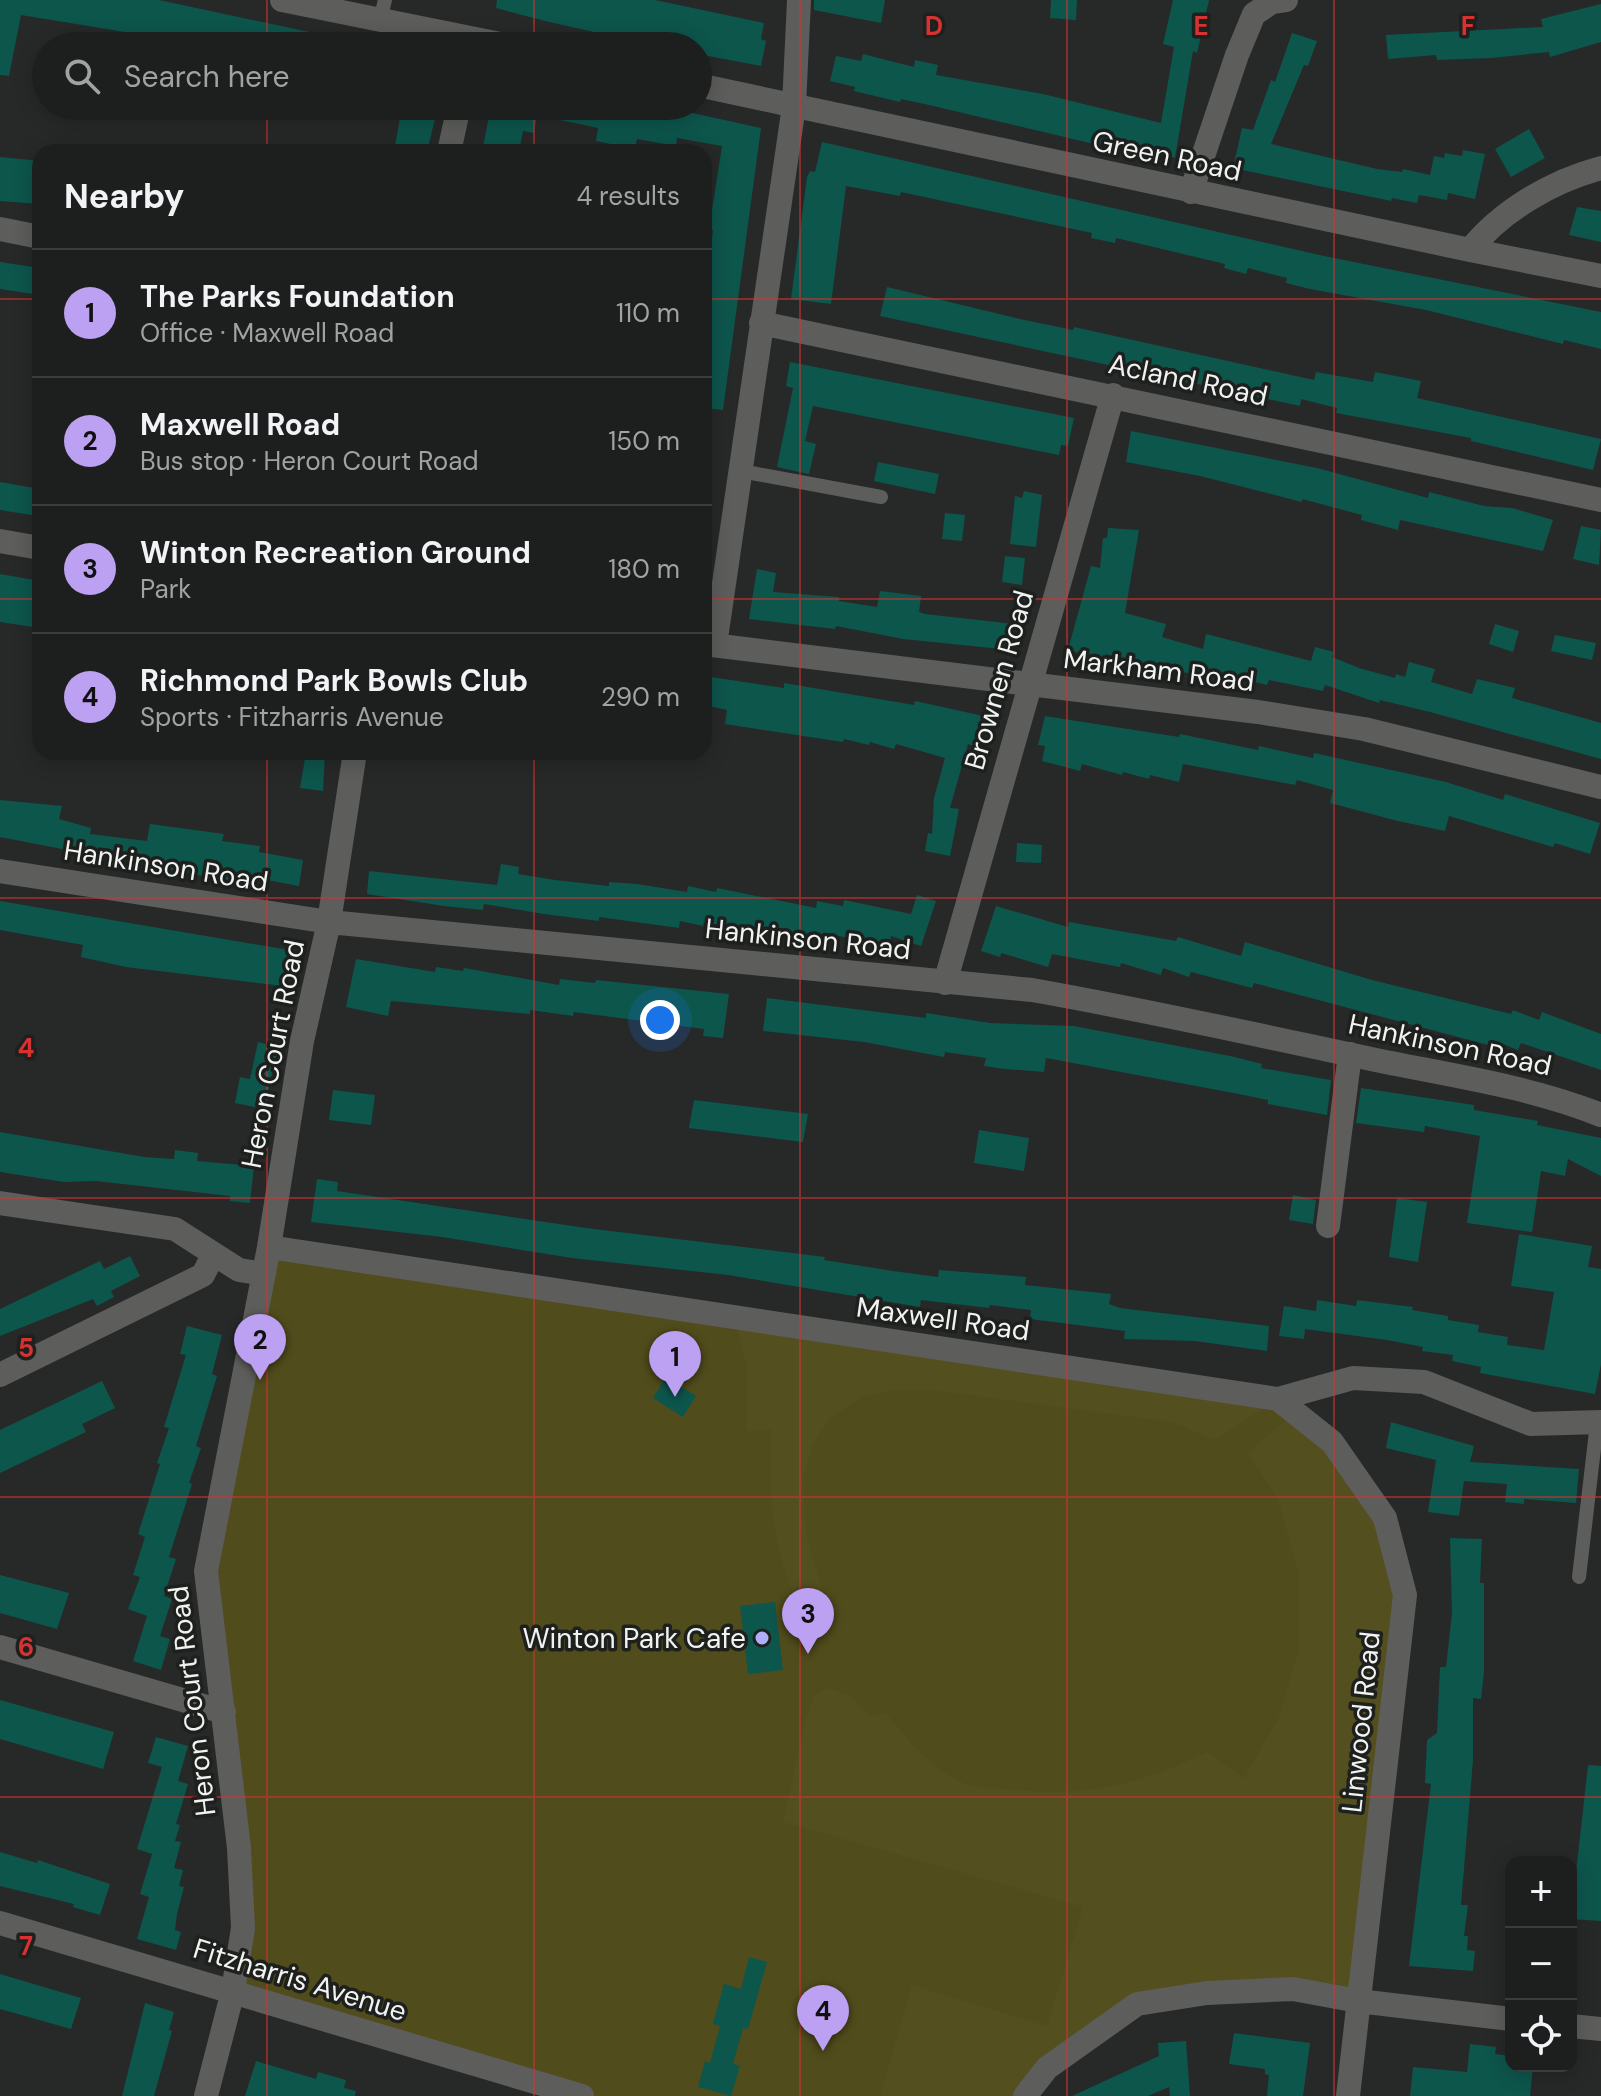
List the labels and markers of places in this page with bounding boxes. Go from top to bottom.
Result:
pin: 2 [234,1314,286,1380]
pin: 1 [649,1331,701,1397]
pin: 3 [782,1588,834,1654]
place label: Winton Park Cafe [522,1620,746,1657]
marker: Winton Park Cafe [753,1629,771,1647]
pin: 4 [797,1985,849,2051]

